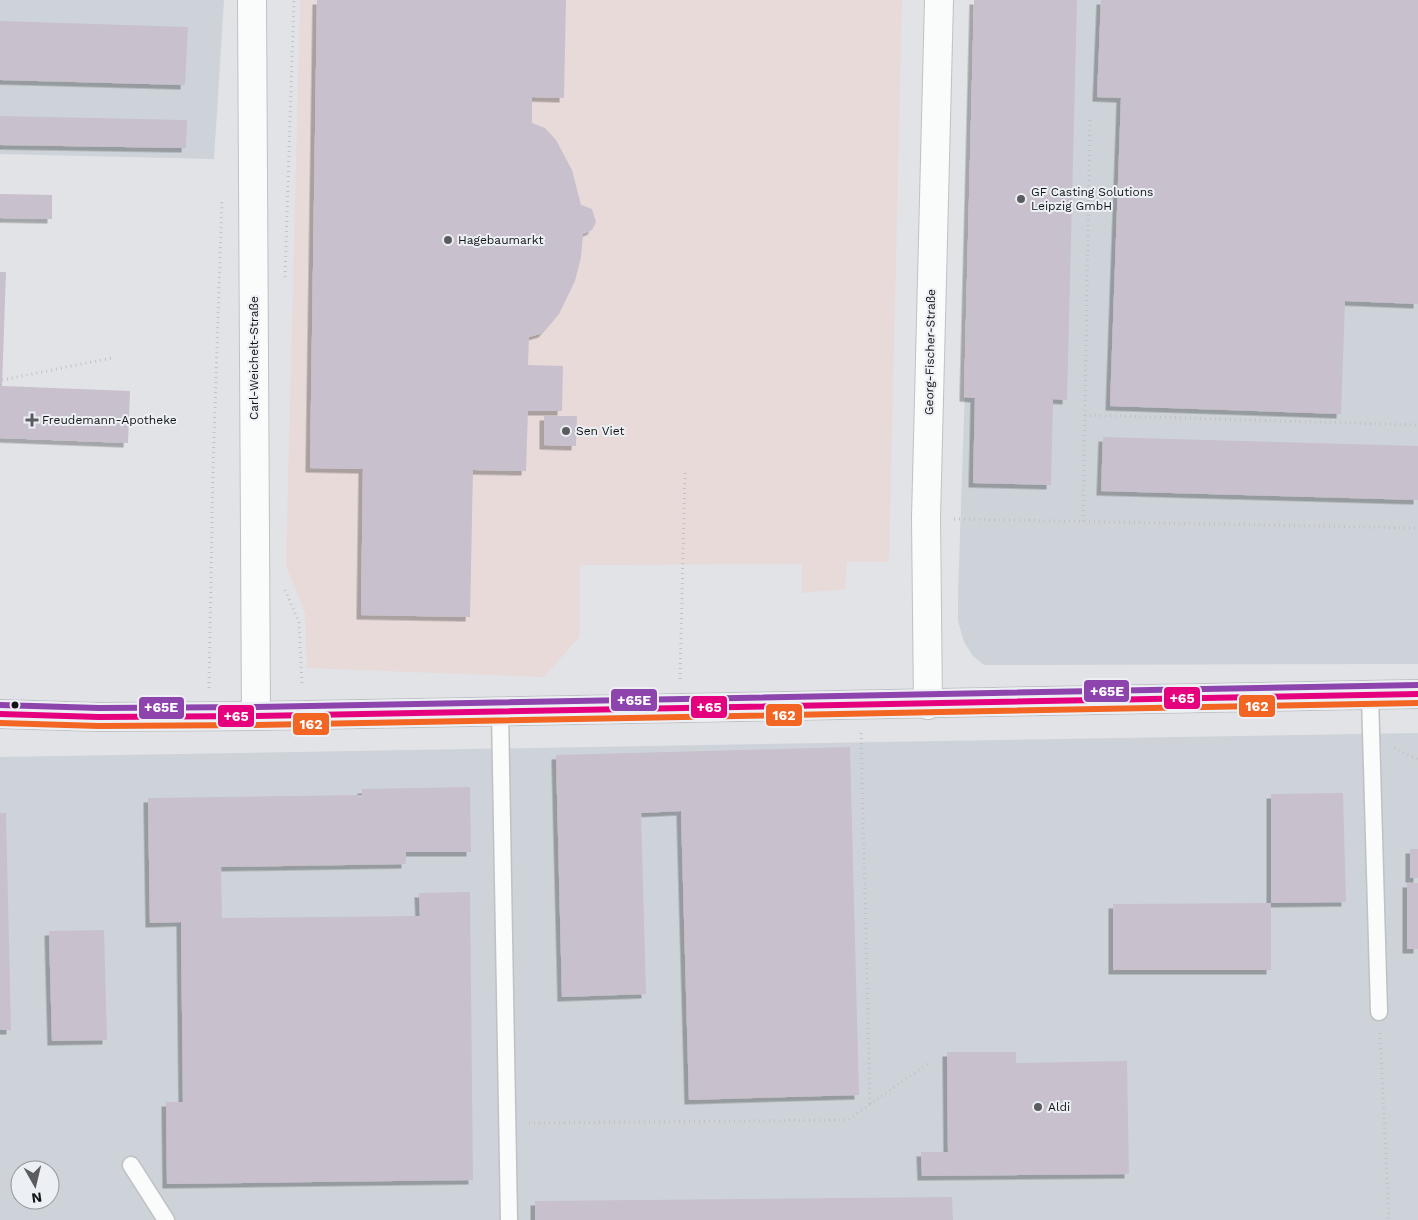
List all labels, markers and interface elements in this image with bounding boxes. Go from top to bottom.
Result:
place label: GF Casting Solutions Leipzig GmbH [1031,185,1153,213]
marker: GF Casting Solutions Leipzig GmbH [1015,193,1027,205]
place label: Hagebaumarkt [458,233,544,247]
marker: Hagebaumarkt [442,234,454,246]
street label: Georg-Fischer-Straße [922,289,938,415]
street label: Carl-Weichelt-Straße [247,296,261,420]
place label: Freudemann-Apotheke [42,413,177,427]
marker: Freudemann-Apotheke [26,414,38,426]
place label: Sen Viet [576,424,624,438]
marker: Sen Viet [560,425,572,437]
line badge: +65E [1083,679,1130,703]
text: +65E [1090,683,1124,699]
line badge: +65 [1163,686,1201,710]
line badge: +65E [610,688,658,712]
text: +65 [1169,690,1195,706]
text: +65E [617,692,651,708]
line badge: 162 [1238,694,1276,718]
line badge: +65 [690,695,728,719]
line badge: +65E [138,696,185,720]
text: 162 [1245,698,1269,714]
text: +65E [144,699,178,715]
text: +65 [696,699,722,715]
unlabelled marker [10,700,20,710]
line badge: 162 [765,703,803,727]
line badge: +65 [217,704,255,728]
text: 162 [772,707,796,723]
text: +65 [223,708,249,724]
line badge: 162 [292,712,330,736]
text: 162 [299,716,323,732]
place label: Aldi [1048,1100,1070,1114]
marker: Aldi [1032,1101,1044,1113]
north arrow [10,1160,60,1210]
text: N [31,1189,43,1207]

